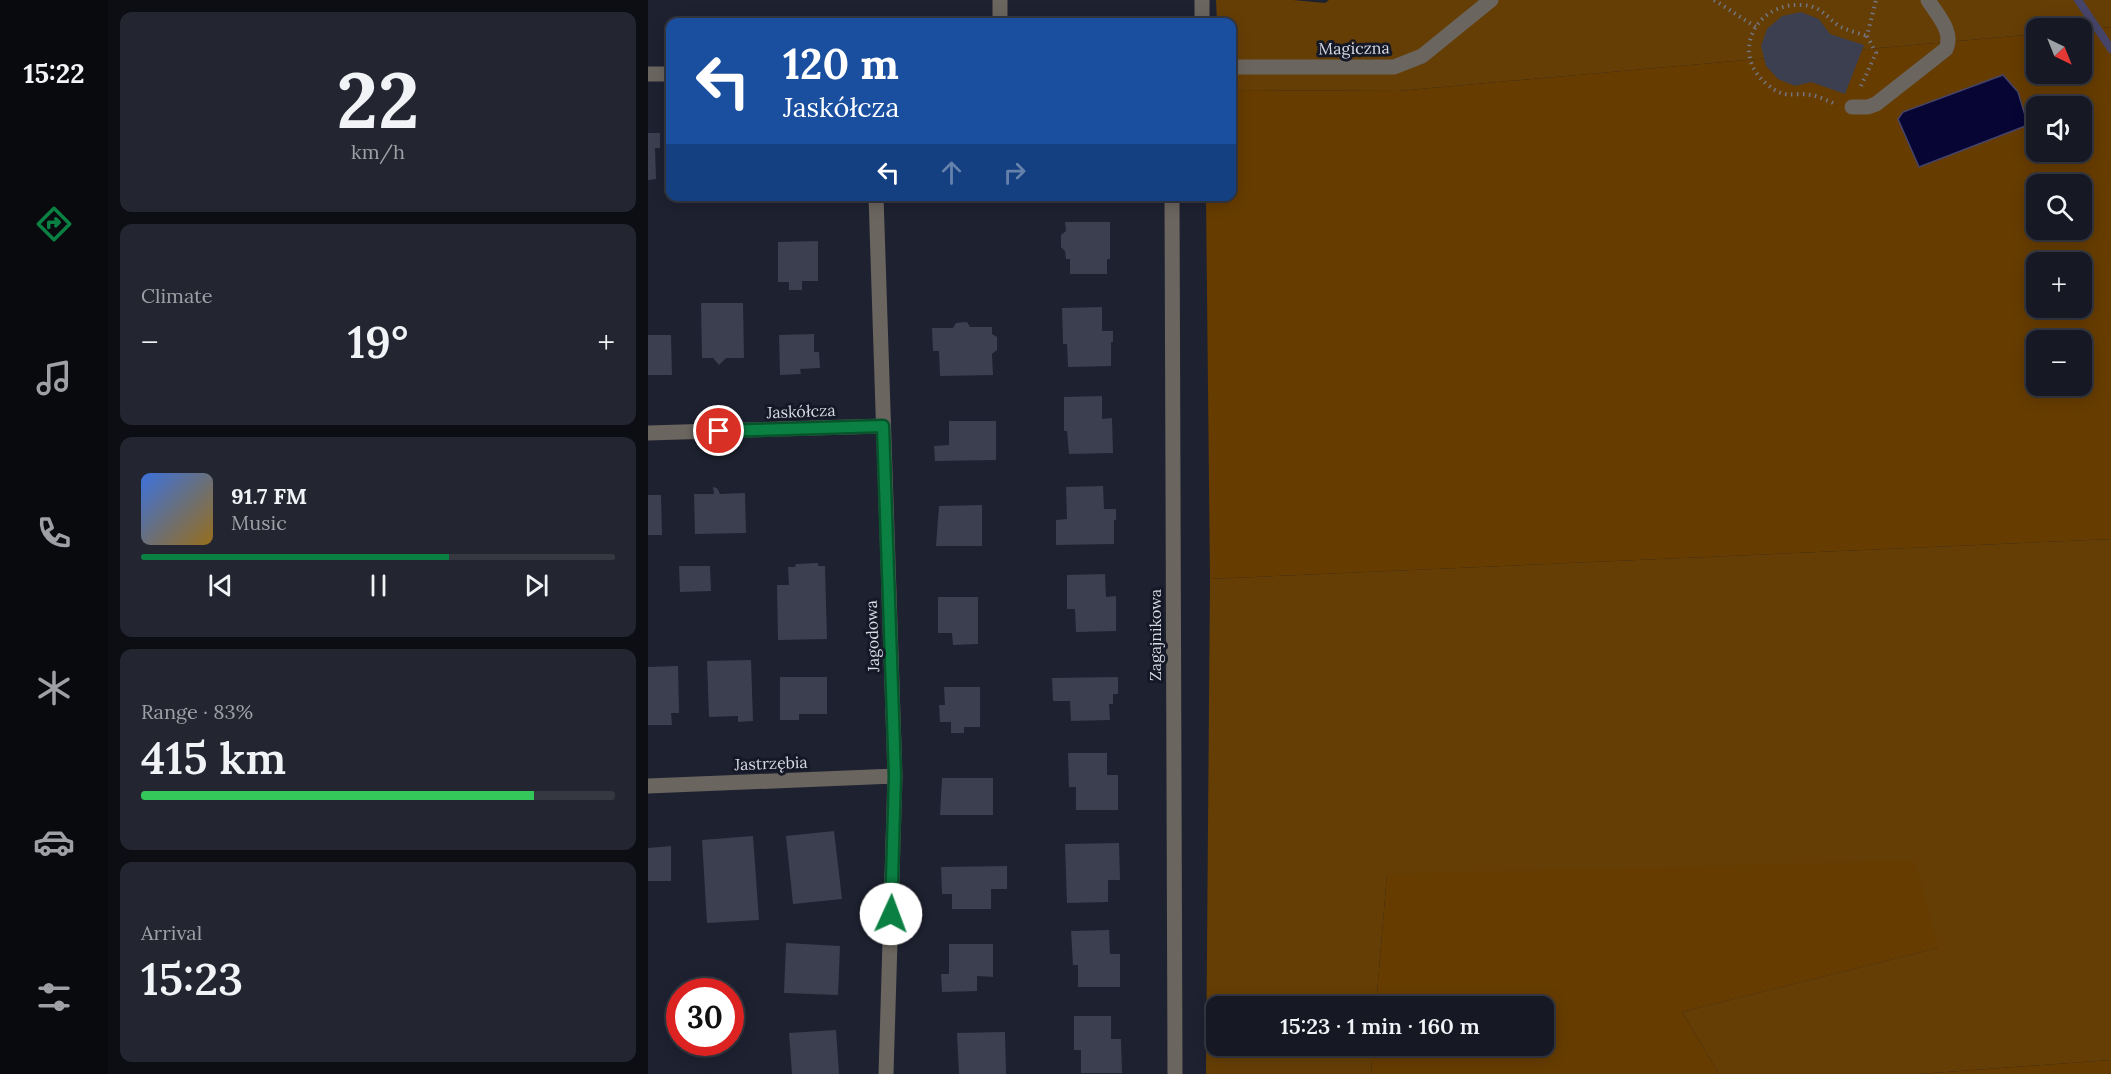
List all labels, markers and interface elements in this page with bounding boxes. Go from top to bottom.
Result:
north arrow [2026,18,2092,84]
map controls [2026,18,2092,396]
text: 120 m [783,37,899,91]
street label: Magiczna [1318,37,1390,59]
icon: left [684,42,762,120]
text: 22 [336,50,420,149]
text: 15:22 [23,56,85,90]
text: Jaskółcza [783,90,899,124]
button: sound [2026,96,2092,162]
text: km/h [351,139,405,164]
icon: left [872,156,905,189]
icon: ahead [935,156,968,189]
icon: right [998,156,1031,189]
button: search [2026,174,2092,240]
icon: directions [33,203,75,245]
button: + [2026,252,2092,318]
text: Climate [141,283,213,308]
text: 19° [347,313,409,370]
text: − [141,321,159,363]
text: + [598,321,615,363]
button: − [2026,330,2092,396]
icon: music [33,357,75,399]
street label: Jaskółcza [765,400,836,422]
pin [693,405,744,456]
icon: arrive [702,414,735,447]
text: 91.7 FM [231,482,307,510]
text: Music [231,510,287,535]
icon: phone [33,512,75,554]
icon: previous [204,569,237,602]
icon: pause [362,569,395,602]
icon: next [520,569,553,602]
street label: Zagajnikowa [1145,589,1165,681]
street label: Jagodowa [861,600,883,673]
icon: climate [33,667,75,709]
text: Range · 83% [141,699,253,724]
text: 415 km [141,729,286,786]
street label: Jastrzębia [733,752,808,774]
icon: car [33,821,75,863]
position arrow [859,882,923,946]
text: Arrival [141,920,202,945]
text: 15:23 [141,950,243,1007]
icon: filters [33,976,75,1018]
speed limit sign: 30 [666,978,744,1056]
text: 15:23 · 1 min · 160 m [1280,1012,1480,1040]

